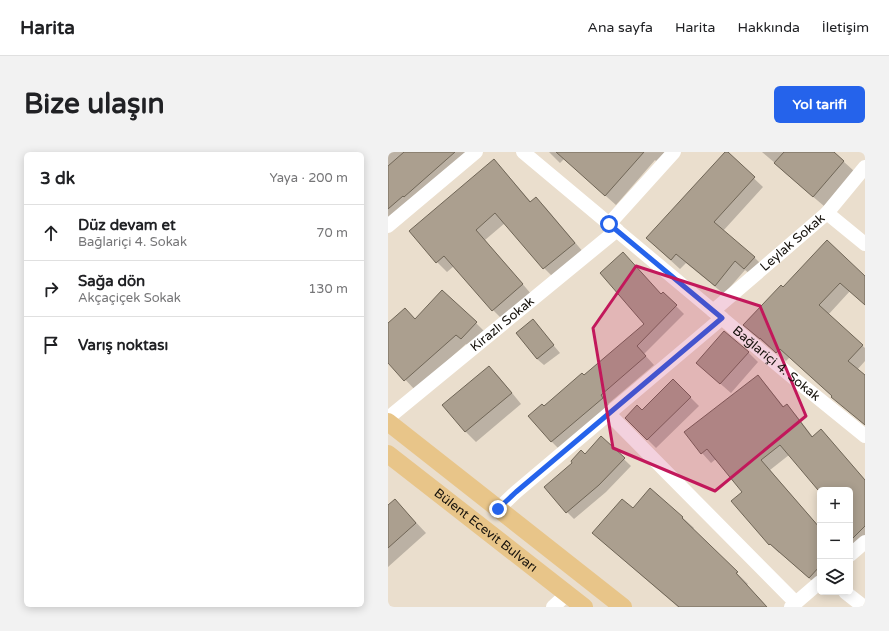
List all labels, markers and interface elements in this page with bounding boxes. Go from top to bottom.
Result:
text: Harita [20,17,75,39]
text: Ana sayfa [588,19,653,36]
text: Harita [675,19,715,36]
text: Hakkında [737,19,800,36]
text: İletişim [822,19,869,36]
button: Yol tarifi [774,86,865,123]
text: Bize ulaşın [24,87,164,121]
text: 3 dk [40,168,75,189]
text: Yaya · 200 m [269,170,348,186]
street label: Leylak Sokak [757,210,828,275]
route start [600,215,618,233]
text: Düz devam et [78,216,176,234]
icon: ahead [40,222,62,244]
text: 70 m [316,225,348,241]
text: Bağlariçi 4. Sokak [78,234,187,250]
text: Sağa dön [78,272,145,290]
icon: right [40,278,62,300]
text: 130 m [308,281,348,297]
text: Akçaçiçek Sokak [78,290,181,306]
street label: Kirazlı Sokak [467,293,538,355]
street label: Bağlariçi 4. Sokak [729,322,823,405]
icon: arrive [40,334,62,356]
text: Varış noktası [78,336,168,354]
street label: Bülent Ecevit Bulvarı [431,485,541,576]
map controls [817,487,853,595]
button: + [817,487,853,523]
route end [489,500,507,518]
button: − [817,523,853,559]
button: layers [817,559,853,595]

